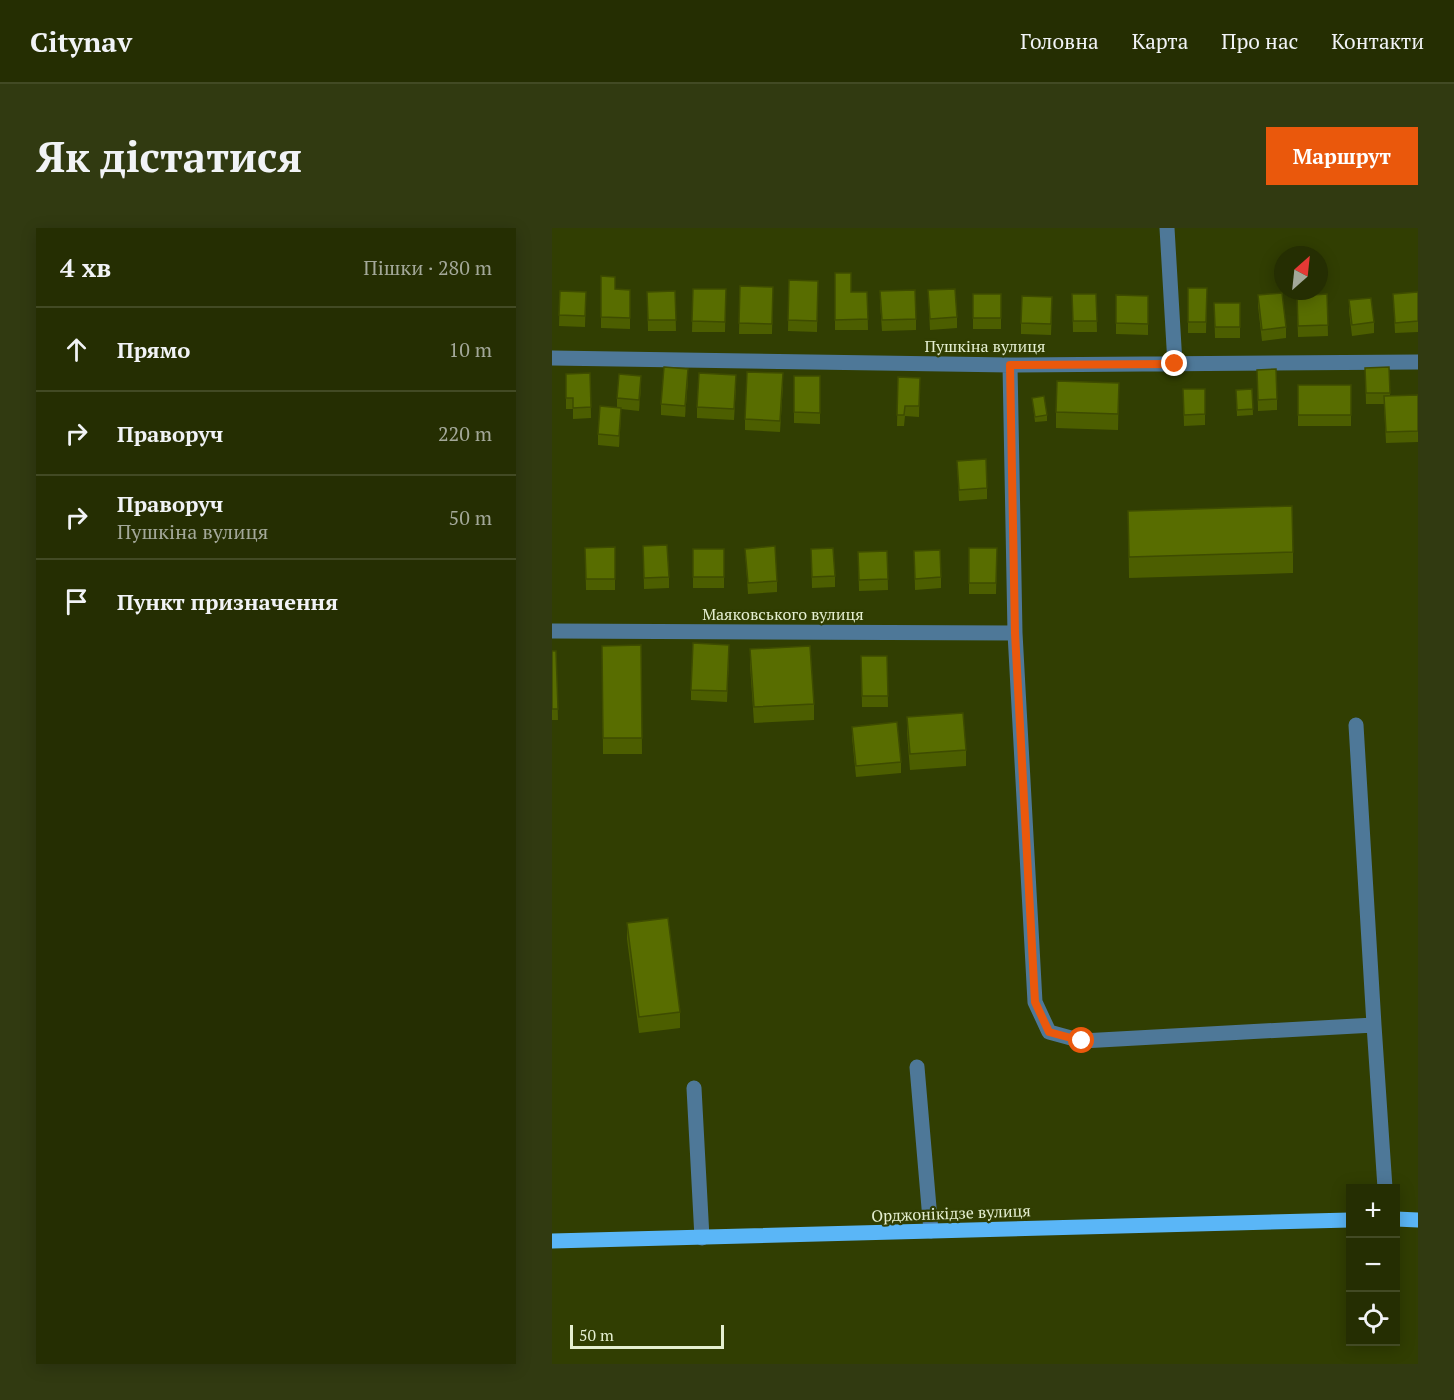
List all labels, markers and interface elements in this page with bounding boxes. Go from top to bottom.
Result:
text: Citynav [30,23,132,60]
text: Головна [1020,27,1099,55]
text: Карта [1132,27,1188,55]
text: Про нас [1221,27,1298,55]
text: Контакти [1331,27,1424,55]
button: Маршрут [1266,127,1418,185]
text: Як дістатися [36,128,302,184]
north arrow [1274,246,1328,300]
text: 4 хв [60,250,111,284]
text: Пішки · 280 m [363,254,492,281]
icon: ahead [60,333,93,366]
text: Прямо [117,335,190,364]
street label: Пушкіна вулиця [924,335,1046,357]
text: 10 m [449,336,492,363]
route end [1161,350,1187,376]
icon: right [60,417,93,450]
text: Праворуч [117,419,223,448]
text: 220 m [438,420,492,447]
text: Праворуч [117,489,223,518]
icon: right [60,501,93,534]
text: 50 m [449,504,492,531]
text: Пушкіна вулиця [117,518,268,545]
icon: arrive [60,585,93,618]
text: Пункт призначення [117,587,338,616]
street label: Маяковського вулиця [702,603,864,625]
route start [1068,1027,1094,1053]
map controls [1346,1184,1400,1346]
button: + [1346,1184,1400,1238]
street label: Орджонікідзе вулиця [871,1199,1031,1227]
button: − [1346,1238,1400,1292]
button: locate [1346,1292,1400,1346]
scale bar [570,1322,724,1350]
text: 50 m [579,1324,614,1346]

